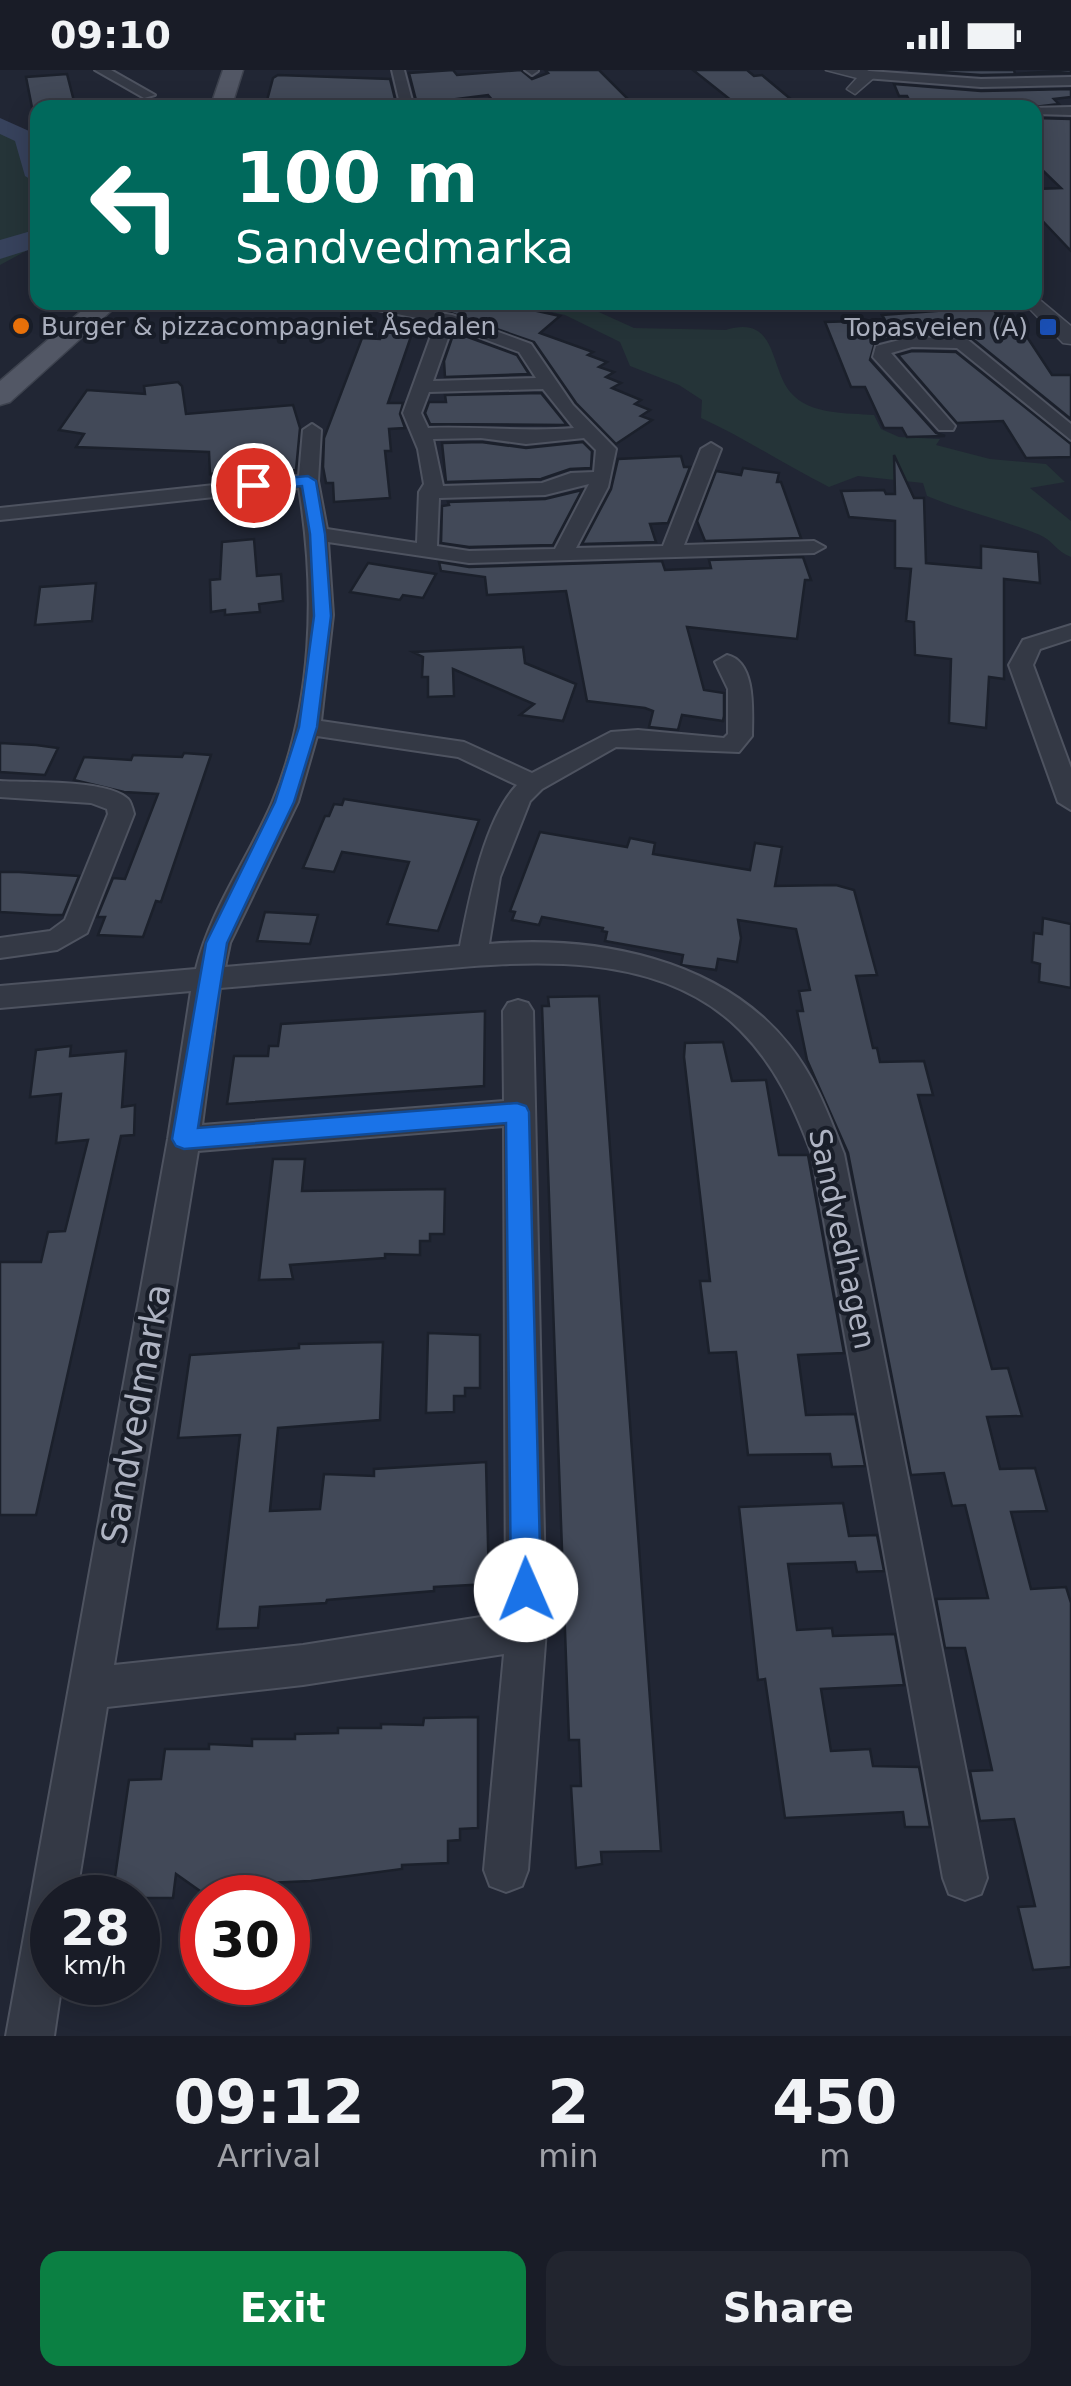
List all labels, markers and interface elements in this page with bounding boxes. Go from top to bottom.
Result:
text: 09:10 [50,13,171,57]
text: 100 m [235,137,478,219]
icon: left [70,140,200,270]
text: Sandvedmarka [235,221,574,274]
place label: Burger & pizzacompagniet Åsedalen [41,312,496,341]
place label: Topasveien (A) [844,313,1028,342]
marker: Burger & pizzacompagniet Åsedalen [10,315,32,337]
marker: Topasveien (A) [1037,316,1059,338]
pin [211,443,296,528]
icon: arrive [226,458,281,513]
street label: Sandvedhagen [802,1125,883,1352]
street label: Sandvedmarka [93,1281,179,1547]
position arrow [474,1538,578,1642]
speed limit sign: 30 [180,1875,310,2005]
text: 28 [60,1899,130,1957]
text: km/h [63,1951,127,1980]
text: 09:12 [174,2067,365,2137]
text: 2 [547,2067,589,2137]
text: 450 [772,2067,897,2137]
text: Arrival [217,2137,321,2175]
text: min [538,2137,599,2175]
text: m [819,2137,850,2175]
button: Exit [40,2251,526,2366]
button: Share [546,2251,1031,2366]

